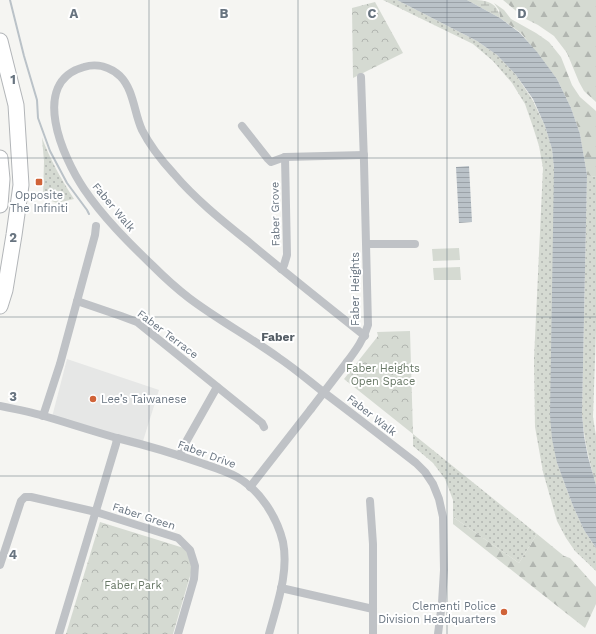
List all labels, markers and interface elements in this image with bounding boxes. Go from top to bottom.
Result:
text: A [70,6,79,21]
text: B [220,6,229,21]
text: C [368,6,377,21]
text: D [517,6,527,21]
text: 1 [10,72,16,87]
marker: Opposite The Infiniti [34,177,44,187]
street label: Faber Walk [90,180,138,234]
street label: Faber Grove [268,182,283,246]
place label: Opposite The Infiniti [10,189,68,215]
text: 2 [9,230,17,245]
street label: Faber Heights [349,252,362,326]
street label: Faber Terrace [135,307,201,361]
district label: Faber [261,330,296,344]
park label: Faber Heights Open Space [346,362,420,388]
text: 3 [9,389,17,404]
street label: Faber Walk [344,392,399,439]
place label: Lee’s Taiwanese [101,393,187,406]
marker: Lee’s Taiwanese [88,394,98,404]
street label: Faber Drive [176,438,238,471]
street label: Faber Green [111,500,177,533]
text: 4 [9,547,18,562]
park label: Faber Park [104,579,162,592]
place label: Clementi Police Division Headquarters [378,600,496,626]
marker: Clementi Police Division Headquarters [499,607,509,617]

